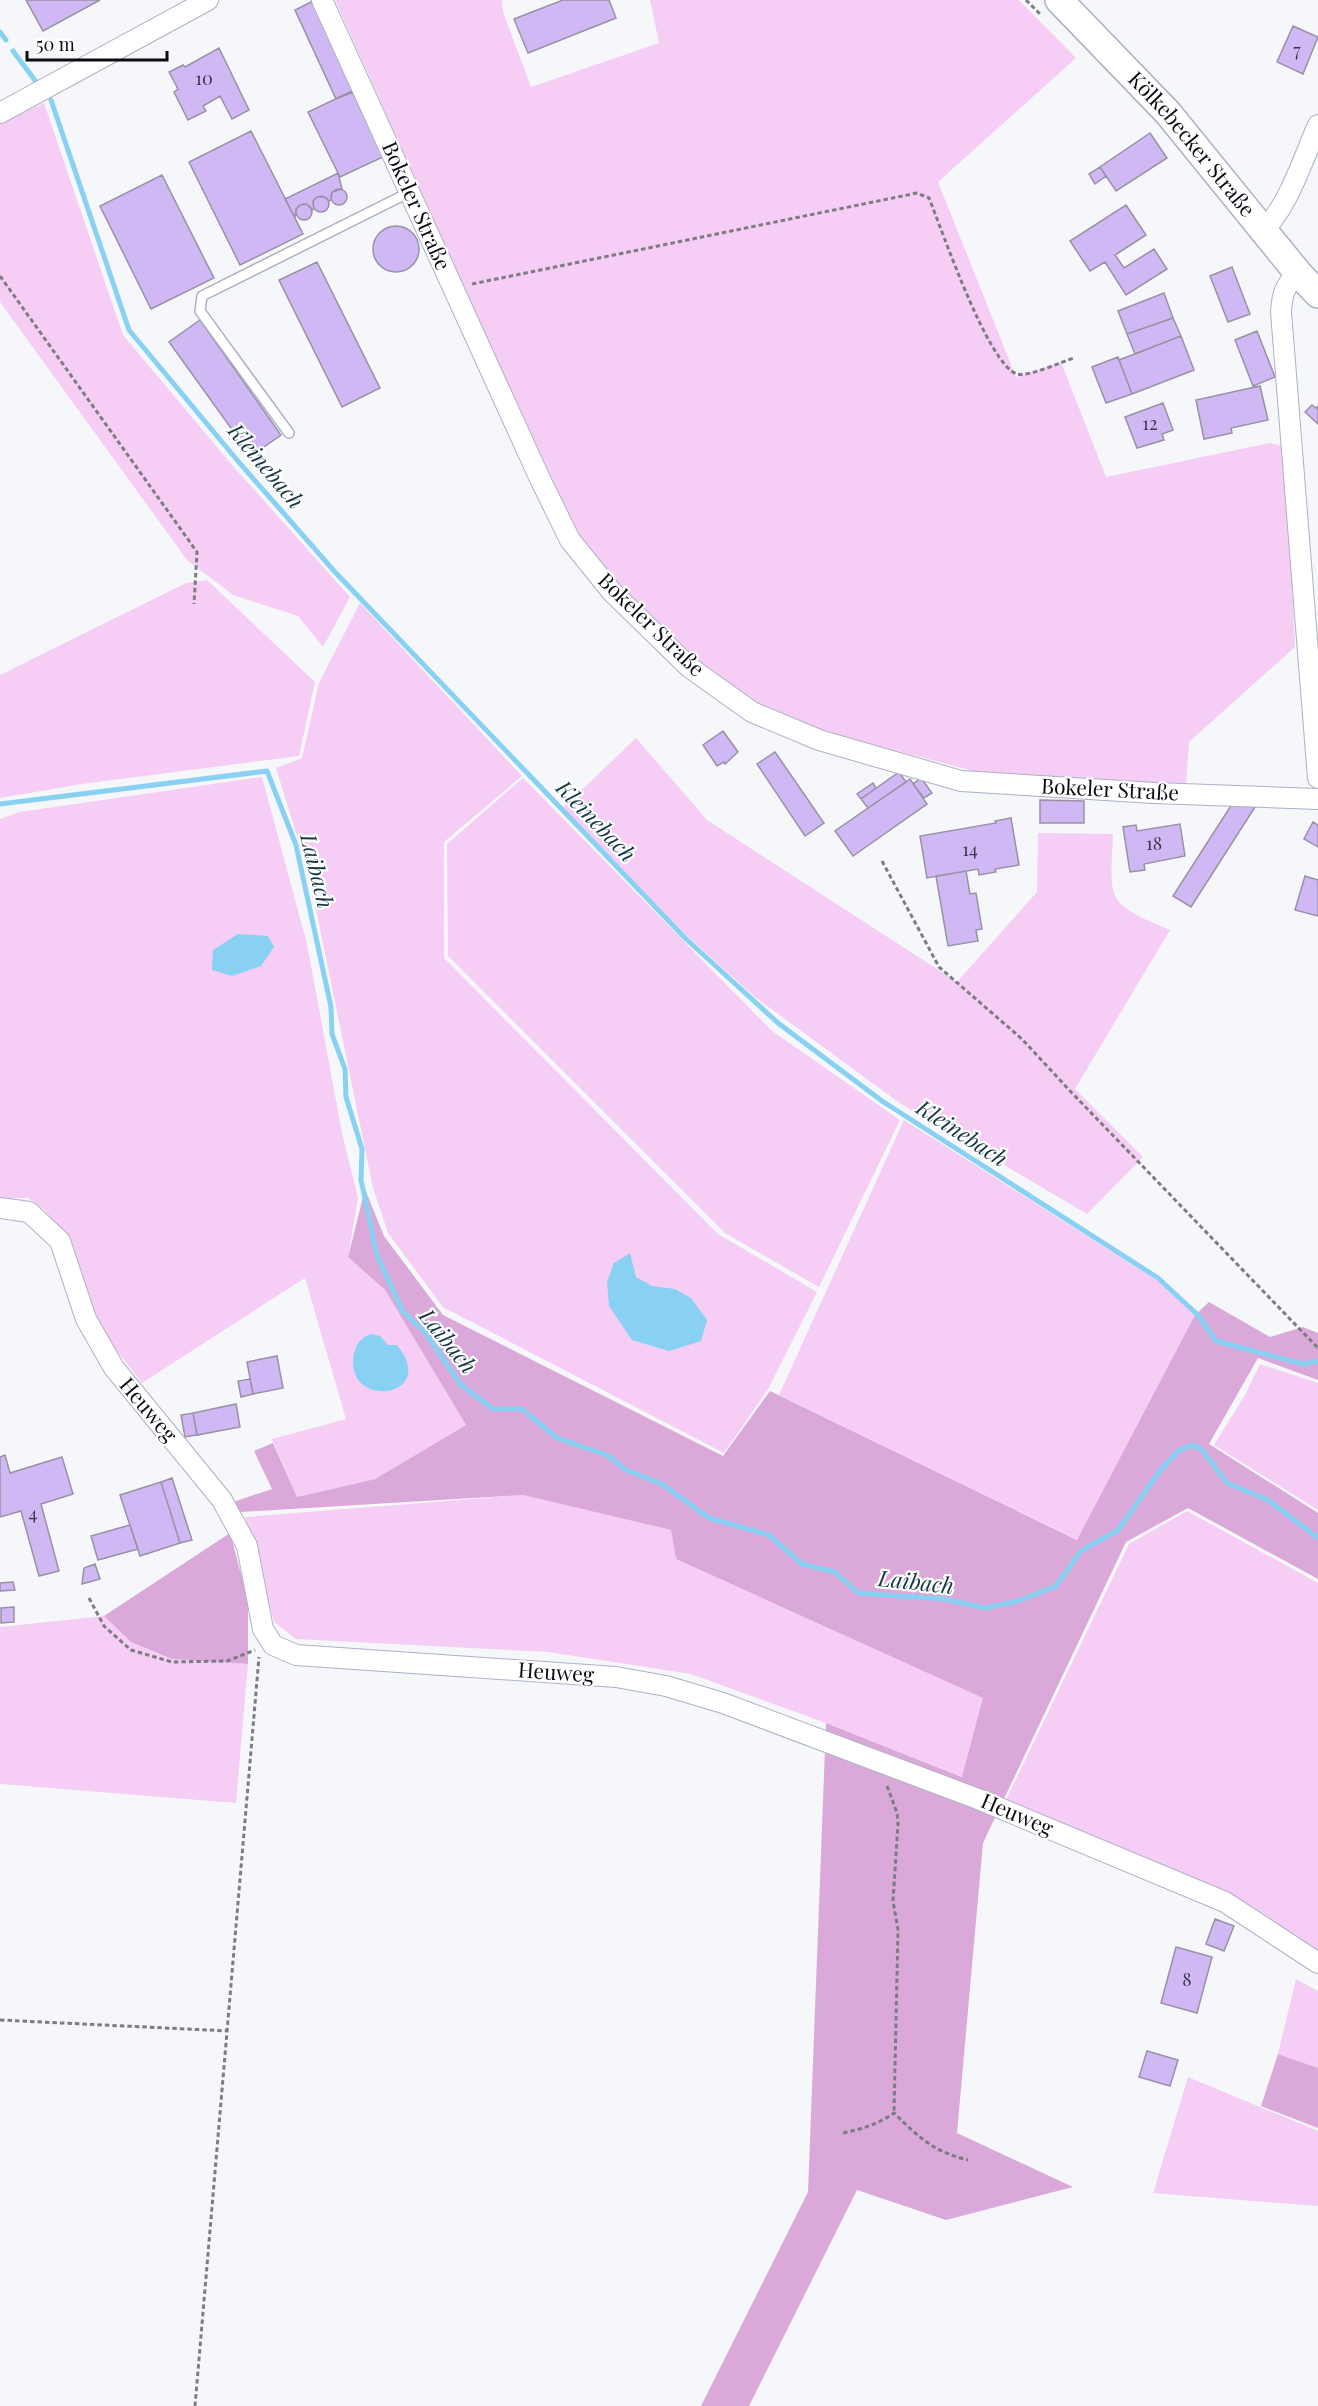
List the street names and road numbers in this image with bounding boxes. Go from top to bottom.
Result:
street label: Kölkebecker Straße [1123,64,1263,222]
street label: Bokeler Straße [377,136,459,274]
street label: Bokeler Straße [593,566,712,682]
street label: Bokeler Straße [1040,770,1180,806]
street label: Heuweg [114,1371,185,1447]
street label: Heuweg [517,1654,595,1688]
street label: Heuweg [977,1785,1058,1841]

